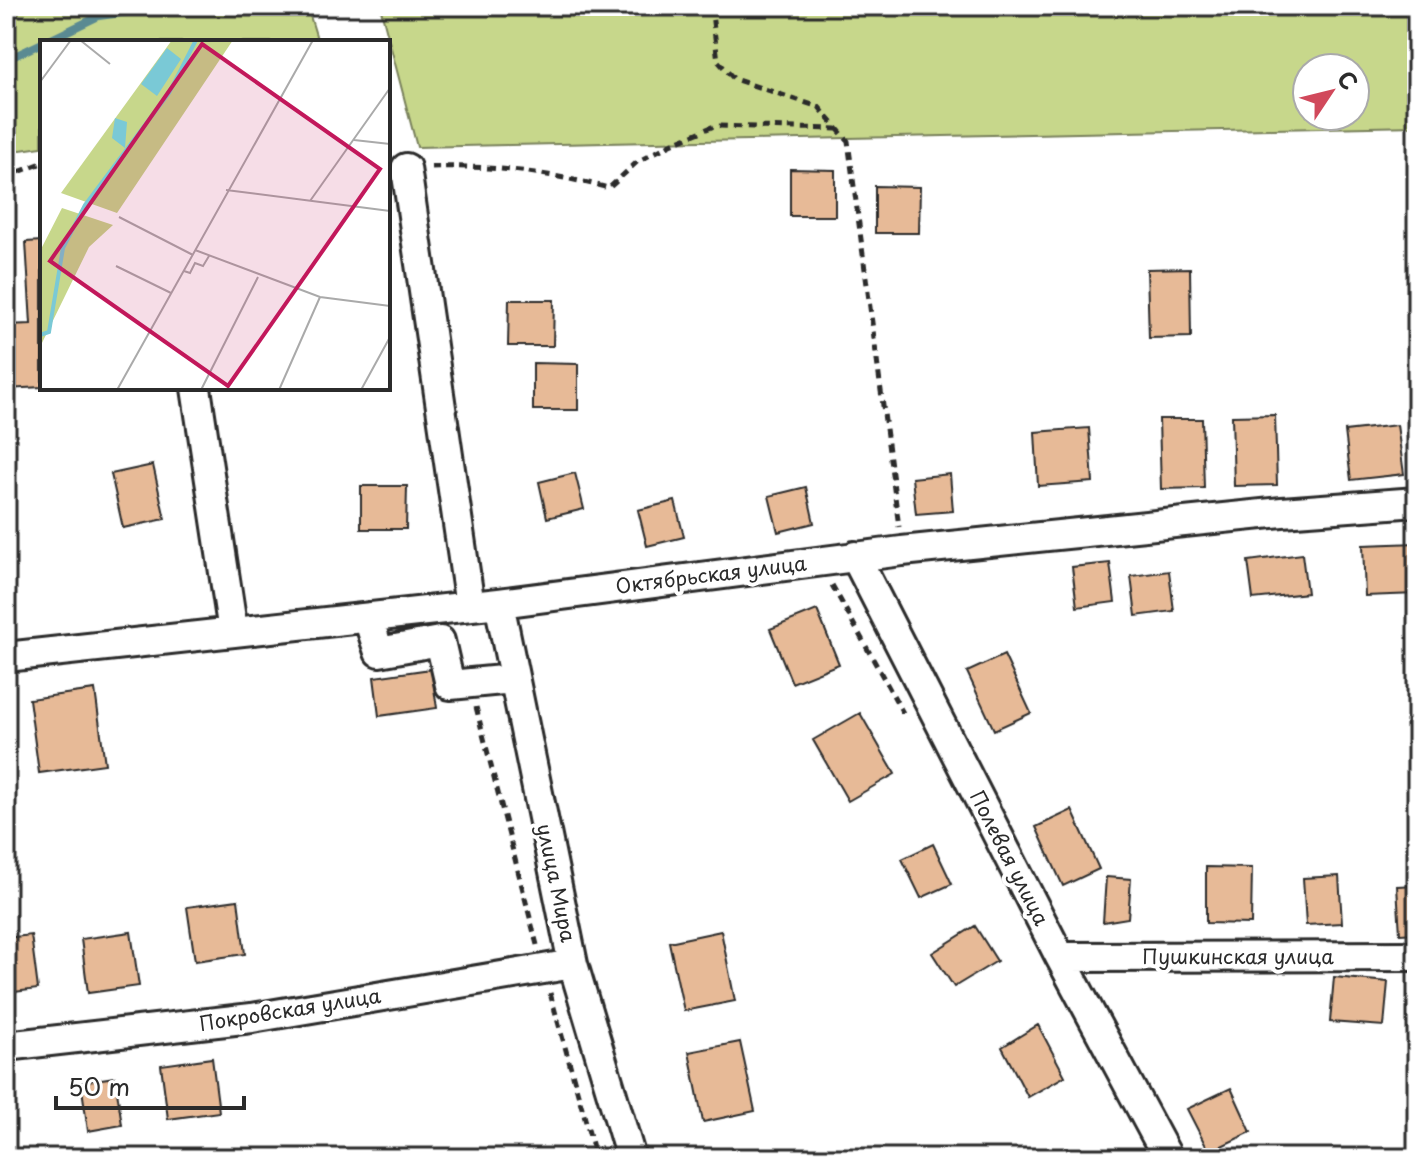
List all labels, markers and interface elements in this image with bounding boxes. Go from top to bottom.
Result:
inset map [40,40,390,390]
north arrow [1291,52,1371,132]
text: С [1330,63,1367,96]
street label: Октябрьская улица [614,547,809,601]
street label: Полевая улица [963,785,1057,931]
street label: улица Мира [530,821,584,945]
street label: Пушкинская улица [1142,941,1334,971]
street label: Покровская улица [197,980,383,1038]
scale bar [56,1060,244,1110]
text: 50 m [68,1068,130,1104]

